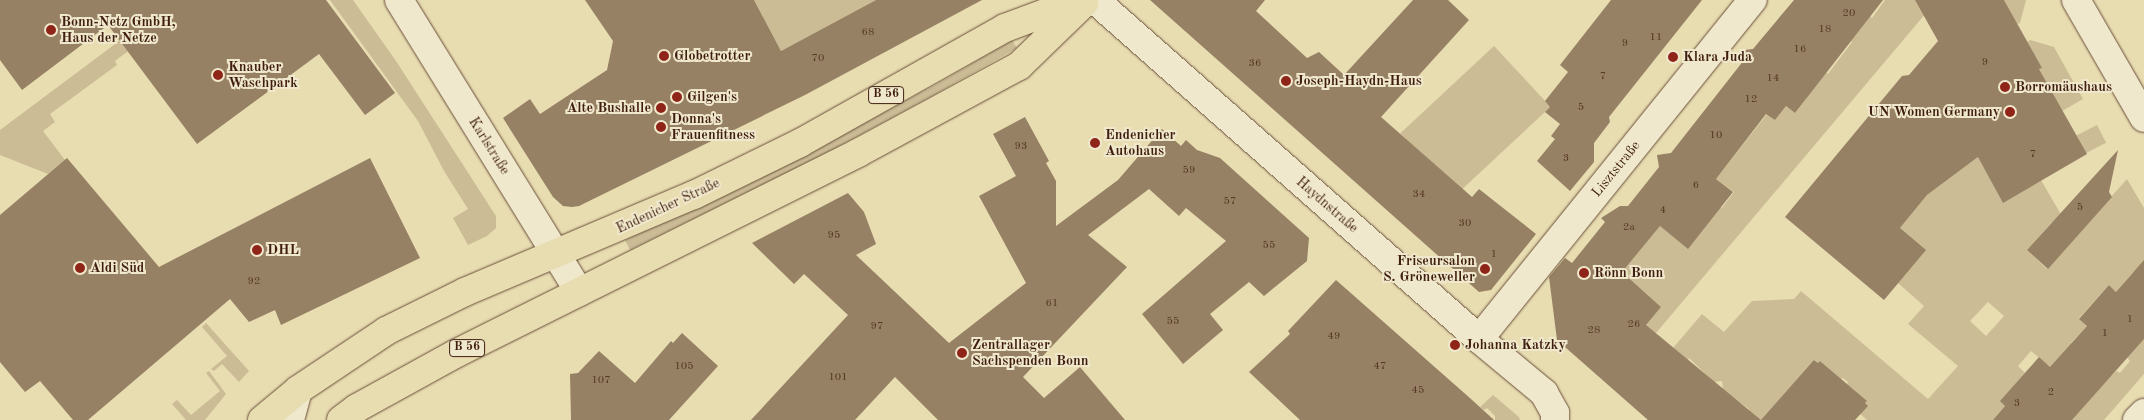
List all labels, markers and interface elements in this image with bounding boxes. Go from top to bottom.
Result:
house number: 20 [1843,7,1855,21]
place label: Bonn-Netz GmbH, Haus der Netze [61,14,176,46]
house number: 18 [1819,23,1831,37]
marker: Bonn-Netz GmbH, Haus der Netze [45,24,57,36]
house number: 68 [862,26,874,40]
house number: 11 [1650,31,1662,45]
house number: 9 [1622,37,1628,51]
house number: 16 [1794,43,1806,57]
place label: Globetrotter [674,48,751,64]
place label: Klara Juda [1683,49,1752,65]
marker: Globetrotter [658,50,670,62]
marker: Klara Juda [1667,51,1679,63]
house number: 70 [812,52,824,66]
house number: 9 [1982,56,1988,70]
house number: 36 [1249,57,1261,71]
place label: Knauber Waschpark [228,59,298,92]
marker: Knauber Waschpark [212,69,224,81]
house number: 7 [1600,70,1606,84]
house number: 14 [1767,72,1779,86]
place label: Joseph-Haydn-Haus [1296,73,1422,89]
marker: Joseph-Haydn-Haus [1280,75,1292,87]
place label: Borromäushaus [2015,79,2112,95]
marker: Borromäushaus [1999,81,2011,93]
road number: B 56 [867,86,905,104]
place label: Gilgen's [687,89,737,105]
marker: Gilgen's [671,91,683,103]
house number: 12 [1745,93,1757,107]
place label: Alte Bushalle [567,100,651,116]
house number: 5 [1578,101,1584,115]
marker: Alte Bushalle [655,102,667,114]
place label: UN Women Germany [1868,104,2000,120]
marker: UN Women Germany [2004,106,2016,118]
place label: Donna's Frauenfitness [671,111,755,144]
street label: Karlstraße [465,114,513,178]
marker: Donna's Frauenfitness [655,121,667,133]
place label: Endenicher Autohaus [1105,127,1176,160]
house number: 10 [1710,129,1722,143]
marker: Endenicher Autohaus [1089,137,1101,149]
street label: Lisztstraße [1588,137,1644,201]
house number: 93 [1015,140,1027,154]
house number: 7 [2030,148,2036,162]
house number: 3 [1563,152,1569,166]
house number: 59 [1183,164,1195,178]
street label: Haydnstraße [1293,173,1361,237]
street label: Endenicher Straße [614,175,722,237]
house number: 6 [1693,179,1699,193]
house number: 34 [1413,188,1425,202]
house number: 57 [1224,195,1236,209]
house number: 5 [2077,201,2083,215]
house number: 4 [1660,204,1666,218]
house number: 30 [1459,217,1471,231]
house number: 2a [1623,221,1635,235]
house number: 95 [828,229,840,243]
house number: 55 [1263,239,1275,253]
place label: DHL [267,242,299,258]
marker: DHL [251,244,263,256]
house number: 1 [1491,248,1497,262]
place label: Friseursalon S. Gröneweller [1383,253,1475,286]
place label: Aldi Süd [90,260,144,276]
marker: Aldi Süd [74,262,86,274]
marker: Friseursalon S. Gröneweller [1479,263,1491,275]
place label: Rönn Bonn [1594,265,1663,281]
marker: Rönn Bonn [1578,267,1590,279]
house number: 92 [248,275,260,289]
house number: 61 [1046,297,1058,311]
house number: 1 [2127,313,2133,327]
house number: 55 [1167,315,1179,329]
house number: 26 [1628,318,1640,332]
house number: 97 [871,320,883,334]
house number: 28 [1588,324,1600,338]
house number: 1 [2102,327,2108,341]
house number: 49 [1328,330,1340,344]
place label: Zentrallager Sachspenden Bonn [972,337,1089,370]
place label: Johanna Katzky [1465,337,1566,353]
road number: B 56 [448,338,486,358]
marker: Johanna Katzky [1449,339,1461,351]
marker: Zentrallager Sachspenden Bonn [956,347,968,359]
house number: 105 [674,360,694,374]
house number: 47 [1374,360,1386,374]
house number: 101 [828,371,848,385]
house number: 107 [591,374,611,388]
house number: 45 [1412,384,1424,398]
house number: 2 [2048,386,2054,400]
house number: 3 [2014,397,2020,411]

